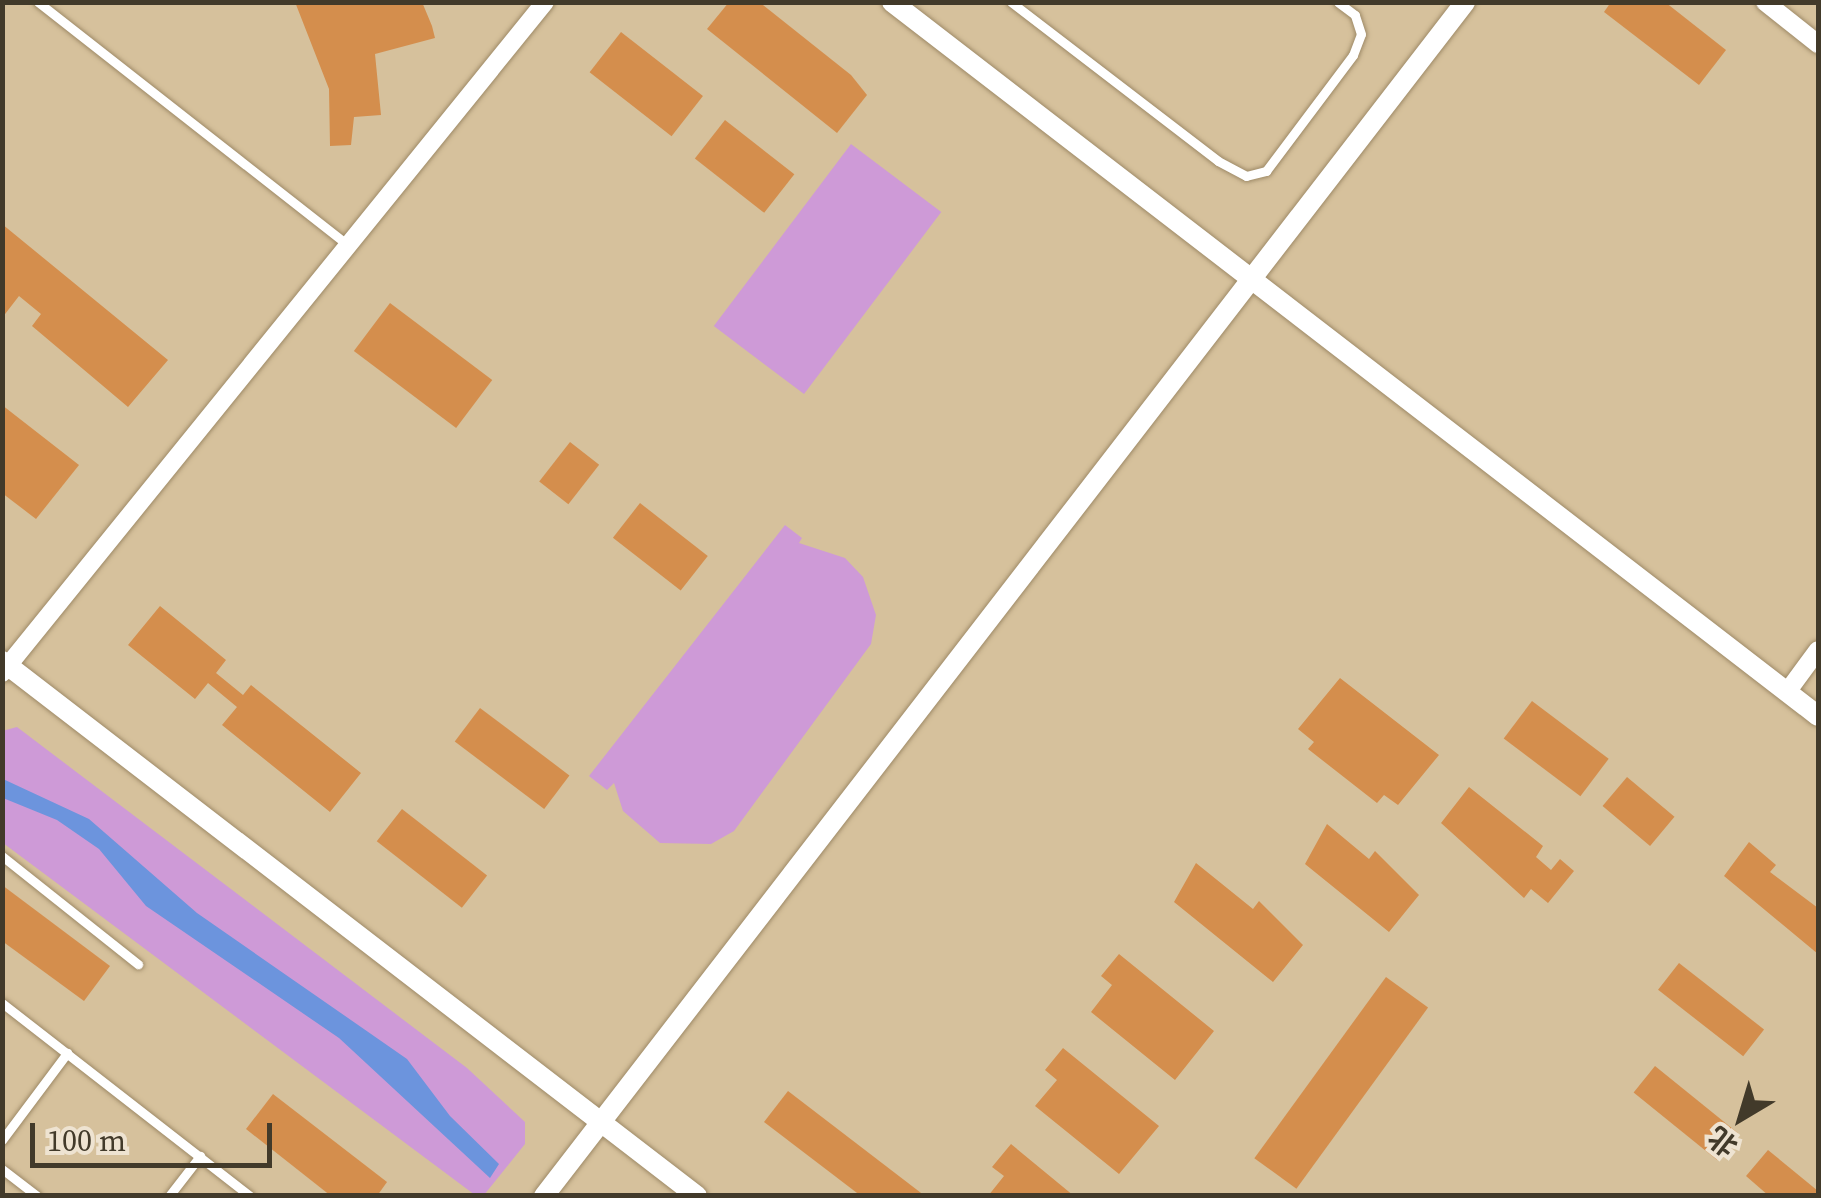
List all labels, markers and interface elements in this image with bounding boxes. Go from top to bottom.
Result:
north arrow [1691,1068,1791,1168]
scale bar [35,1103,278,1165]
text: 北 [1700,1118,1745,1165]
text: 100 m [47,1120,126,1161]

